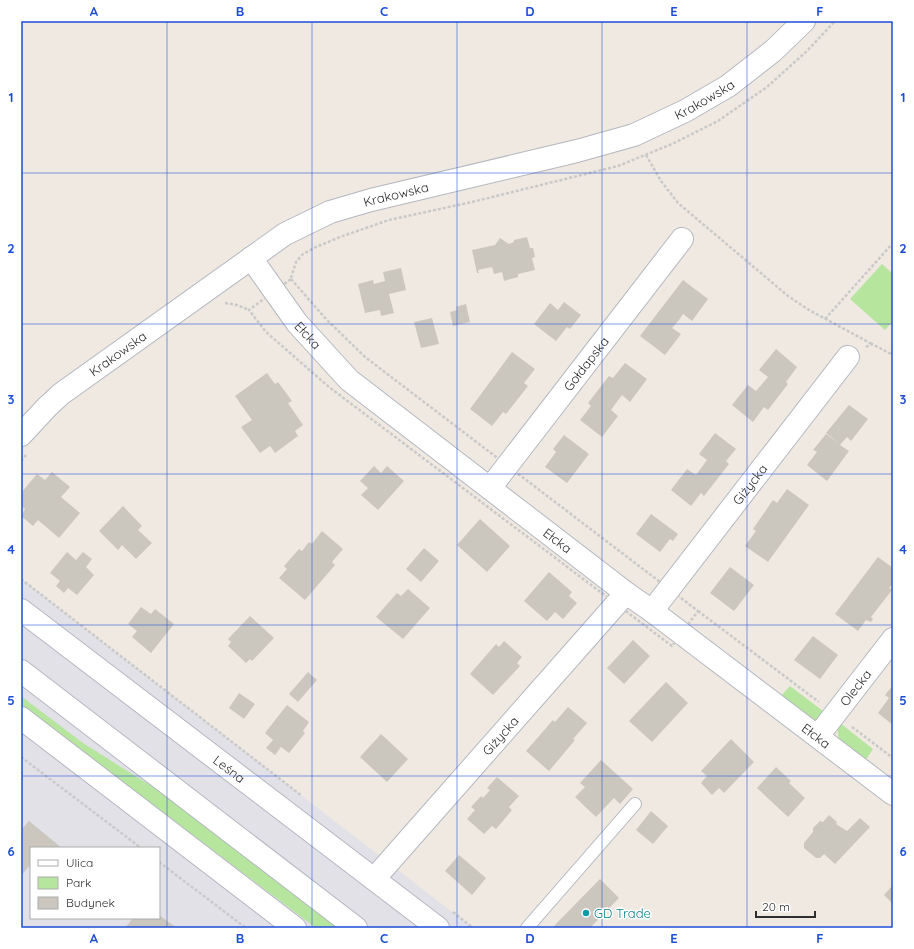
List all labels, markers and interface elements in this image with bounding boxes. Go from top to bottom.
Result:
text: A [90,3,99,19]
text: B [236,3,244,19]
text: C [380,3,388,19]
text: D [525,3,535,19]
text: E [670,3,678,19]
text: F [816,3,824,19]
street label: Krakowska [672,76,738,123]
text: 1 [8,89,14,105]
text: 1 [900,89,906,105]
street label: Krakowska [361,179,430,210]
text: 2 [7,240,15,256]
text: 2 [899,240,907,256]
street label: Ełcka [291,318,325,352]
street label: Krakowska [86,328,149,379]
street label: Gołdapska [560,333,612,394]
text: 3 [8,391,15,407]
text: 3 [900,391,907,407]
street label: Giżycka [729,461,770,508]
street label: Ełcka [540,524,575,557]
text: 4 [7,541,15,557]
text: 4 [899,541,907,557]
street label: Olecka [836,666,874,709]
text: 5 [7,692,15,708]
text: 5 [899,692,907,708]
street label: Giżycka [479,713,522,759]
street label: Ełcka [799,720,834,752]
street label: Leśna [210,752,248,786]
text: 6 [7,843,15,859]
text: 6 [899,843,907,859]
legend [30,847,160,919]
text: Ulica [66,855,93,870]
text: Park [66,875,91,890]
scale bar [756,893,815,919]
text: Budynek [66,895,115,910]
text: 20 m [762,899,790,914]
place label: GD Trade [594,905,651,921]
marker: GD Trade [581,908,591,918]
text: A [90,930,99,946]
text: B [236,930,244,946]
text: C [380,930,388,946]
text: D [525,930,535,946]
text: E [670,930,678,946]
text: F [816,930,824,946]

